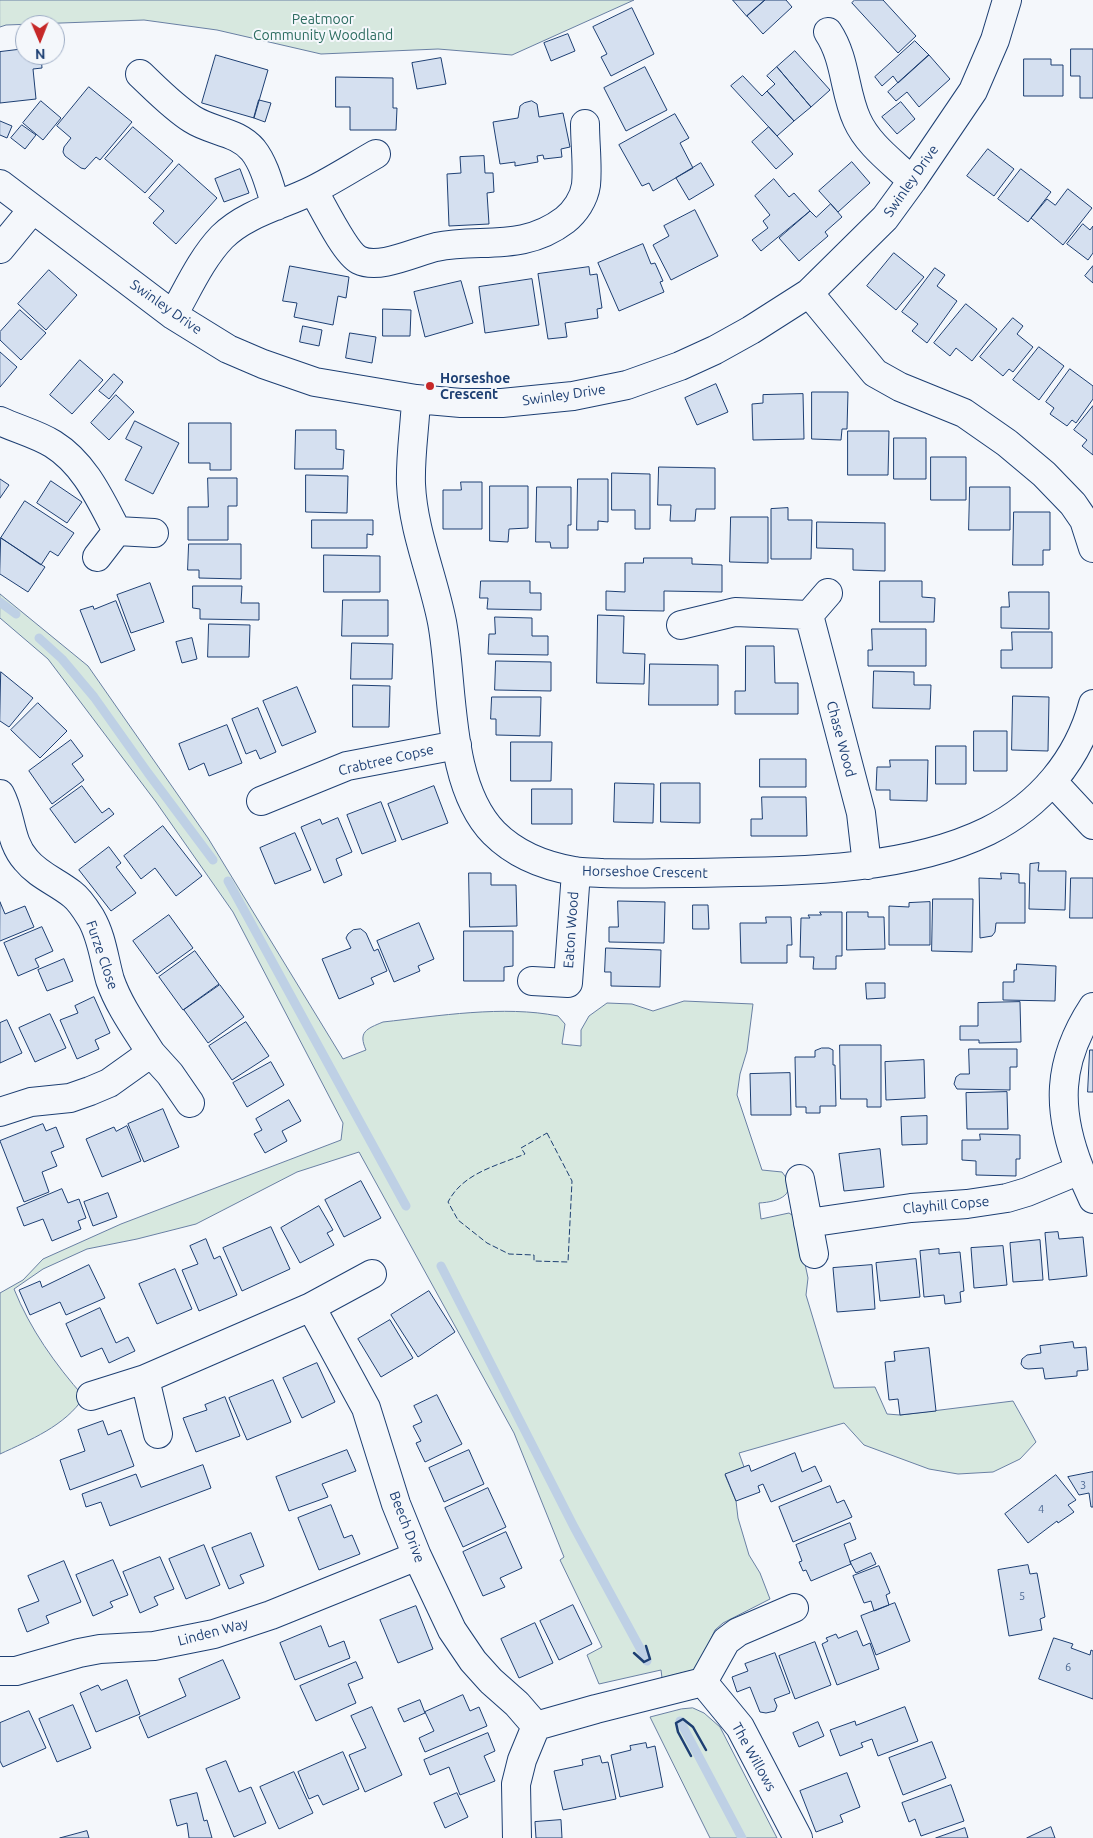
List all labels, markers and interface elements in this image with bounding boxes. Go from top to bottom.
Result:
park label: Peatmoor Community Woodland [253,11,393,44]
north arrow [15,15,65,65]
text: N [35,46,46,62]
street label: Swinley Drive [880,142,942,220]
street label: Swinley Drive [127,276,205,338]
place label: Horseshoe Crescent [440,370,510,402]
marker: Horseshoe Crescent [424,380,436,392]
street label: Swinley Drive [521,381,607,409]
street label: Chase Wood [823,699,859,779]
street label: Crabtree Copse [337,741,435,779]
street label: Horseshoe Crescent [582,863,708,881]
street label: Eaton Wood [560,891,582,969]
street label: Furze Close [82,918,122,992]
street label: Clayhill Copse [902,1193,990,1217]
house number: 3 [1080,1478,1086,1492]
street label: Beech Drive [386,1489,428,1565]
house number: 4 [1038,1502,1044,1516]
house number: 5 [1019,1589,1025,1603]
street label: Linden Way [176,1615,250,1649]
house number: 6 [1065,1660,1071,1674]
street label: The Willows [728,1720,780,1794]

